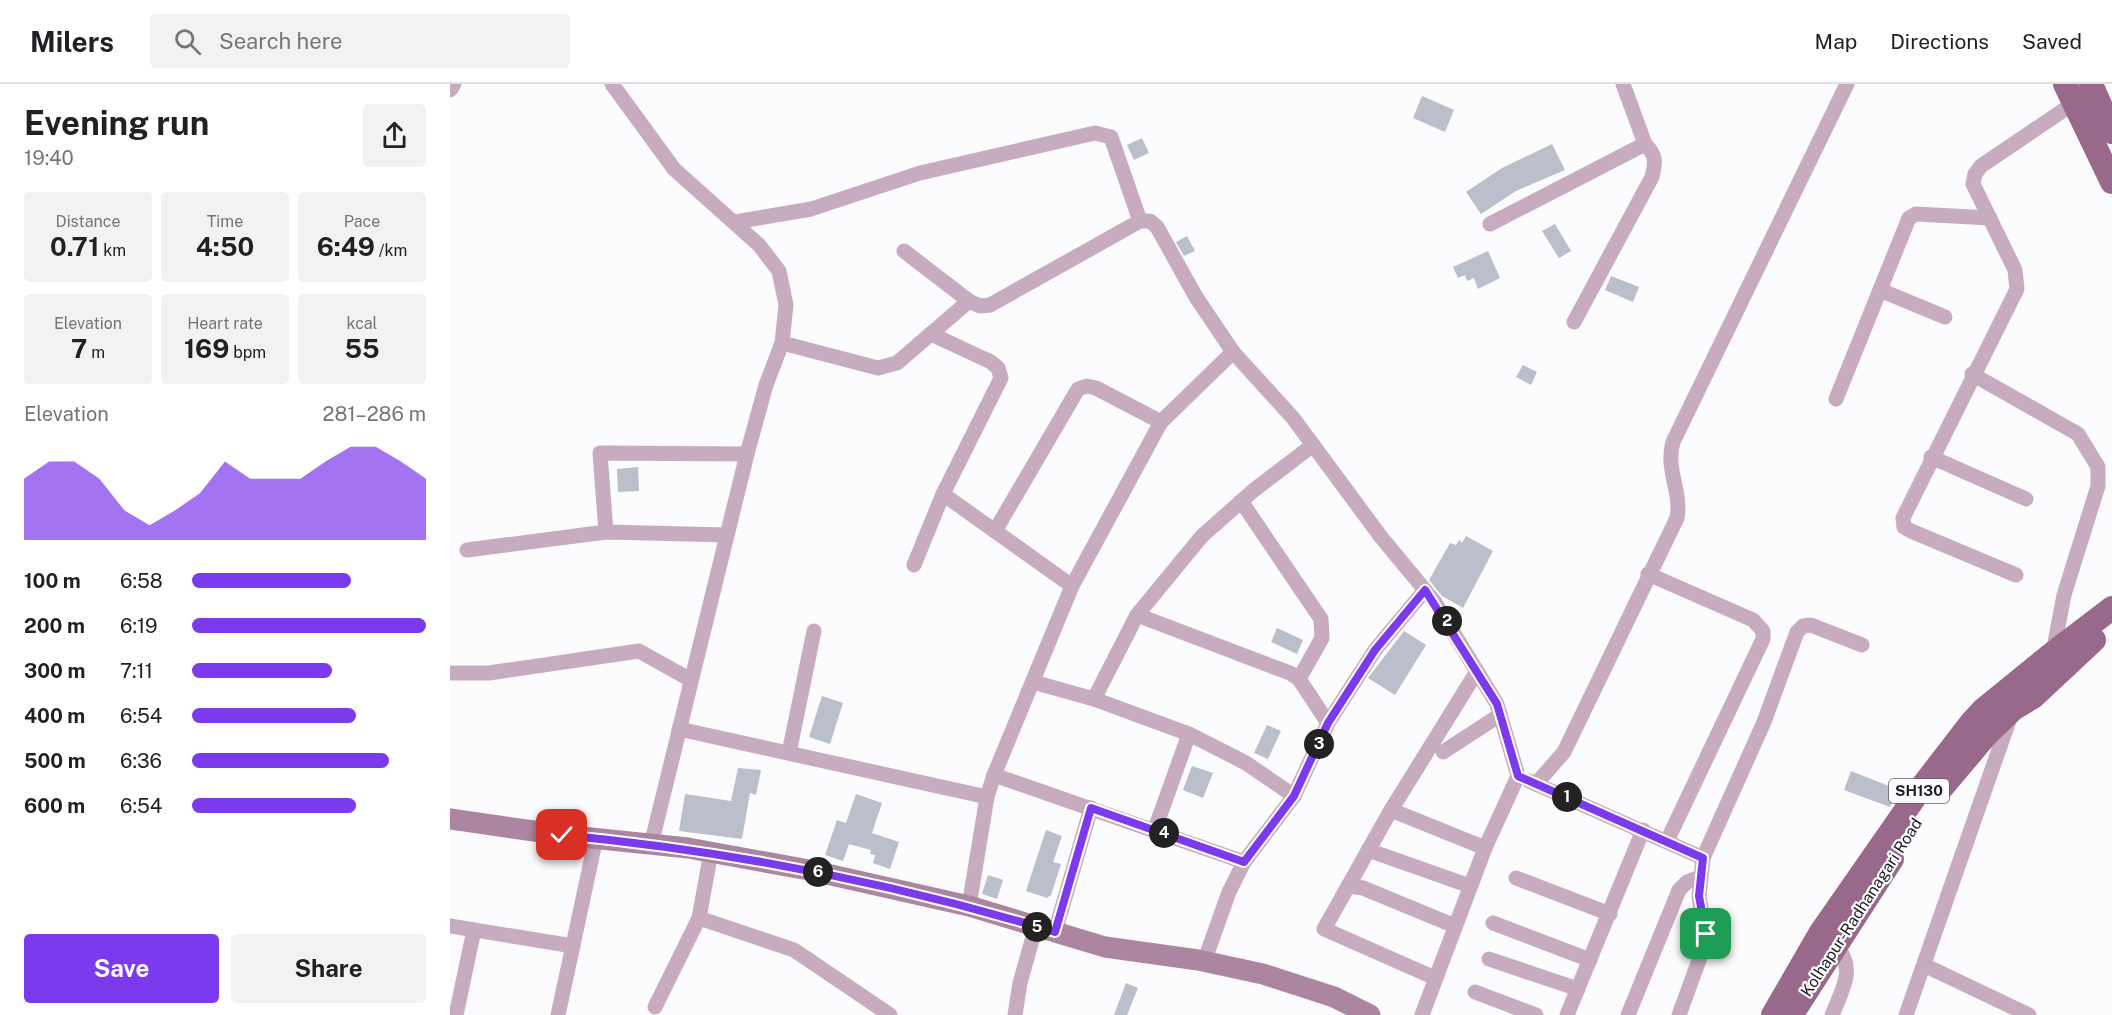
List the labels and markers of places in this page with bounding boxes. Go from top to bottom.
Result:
pin: 2 [1432,606,1462,636]
pin: 3 [1304,729,1334,759]
pin: 1 [1552,782,1582,812]
pin [536,809,587,860]
pin: 4 [1149,818,1179,848]
pin: 6 [803,857,833,887]
pin [1680,908,1731,959]
pin: 5 [1022,912,1052,942]

